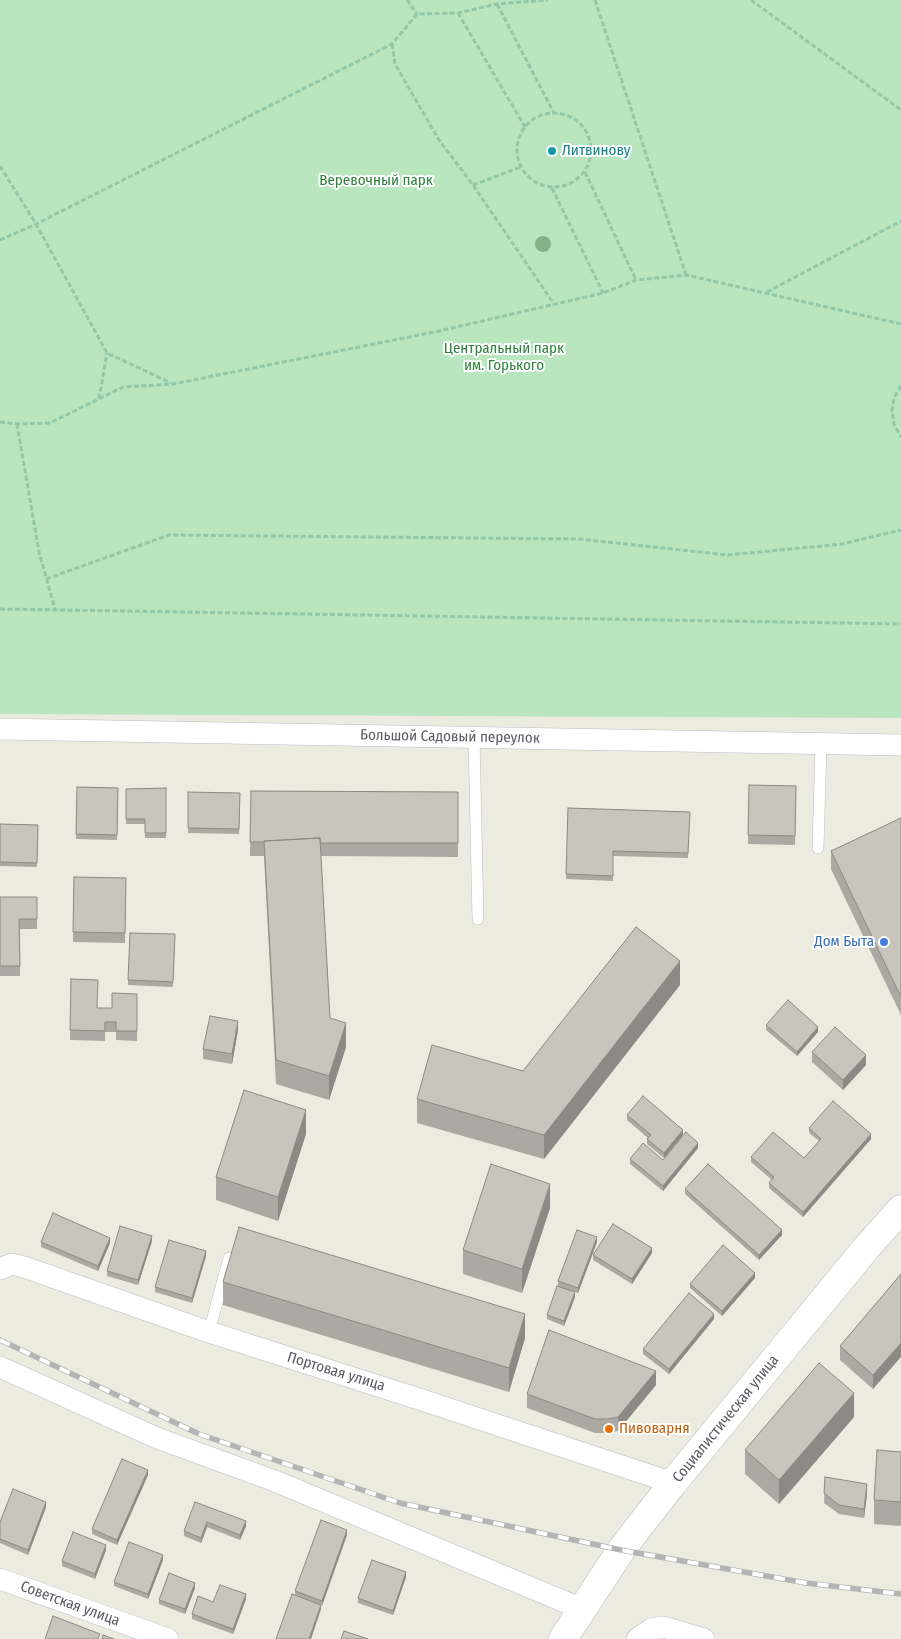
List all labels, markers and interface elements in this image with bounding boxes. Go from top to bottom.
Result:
place label: Литвинову [562,142,630,160]
marker: Литвинову [546,145,558,157]
park label: Веревочный парк [319,172,433,190]
park label: Центральный парк им. Горького [444,340,564,375]
street label: Большой Садовый переулок [360,726,540,748]
place label: Дом Быта [814,933,874,951]
marker: Дом Быта [878,936,890,948]
street label: Портовая улица [285,1349,387,1395]
street label: Социалистическая улица [669,1352,783,1486]
place label: Пивоварня [619,1420,690,1438]
marker: Пивоварня [603,1423,615,1435]
street label: Советская улица [18,1578,122,1630]

